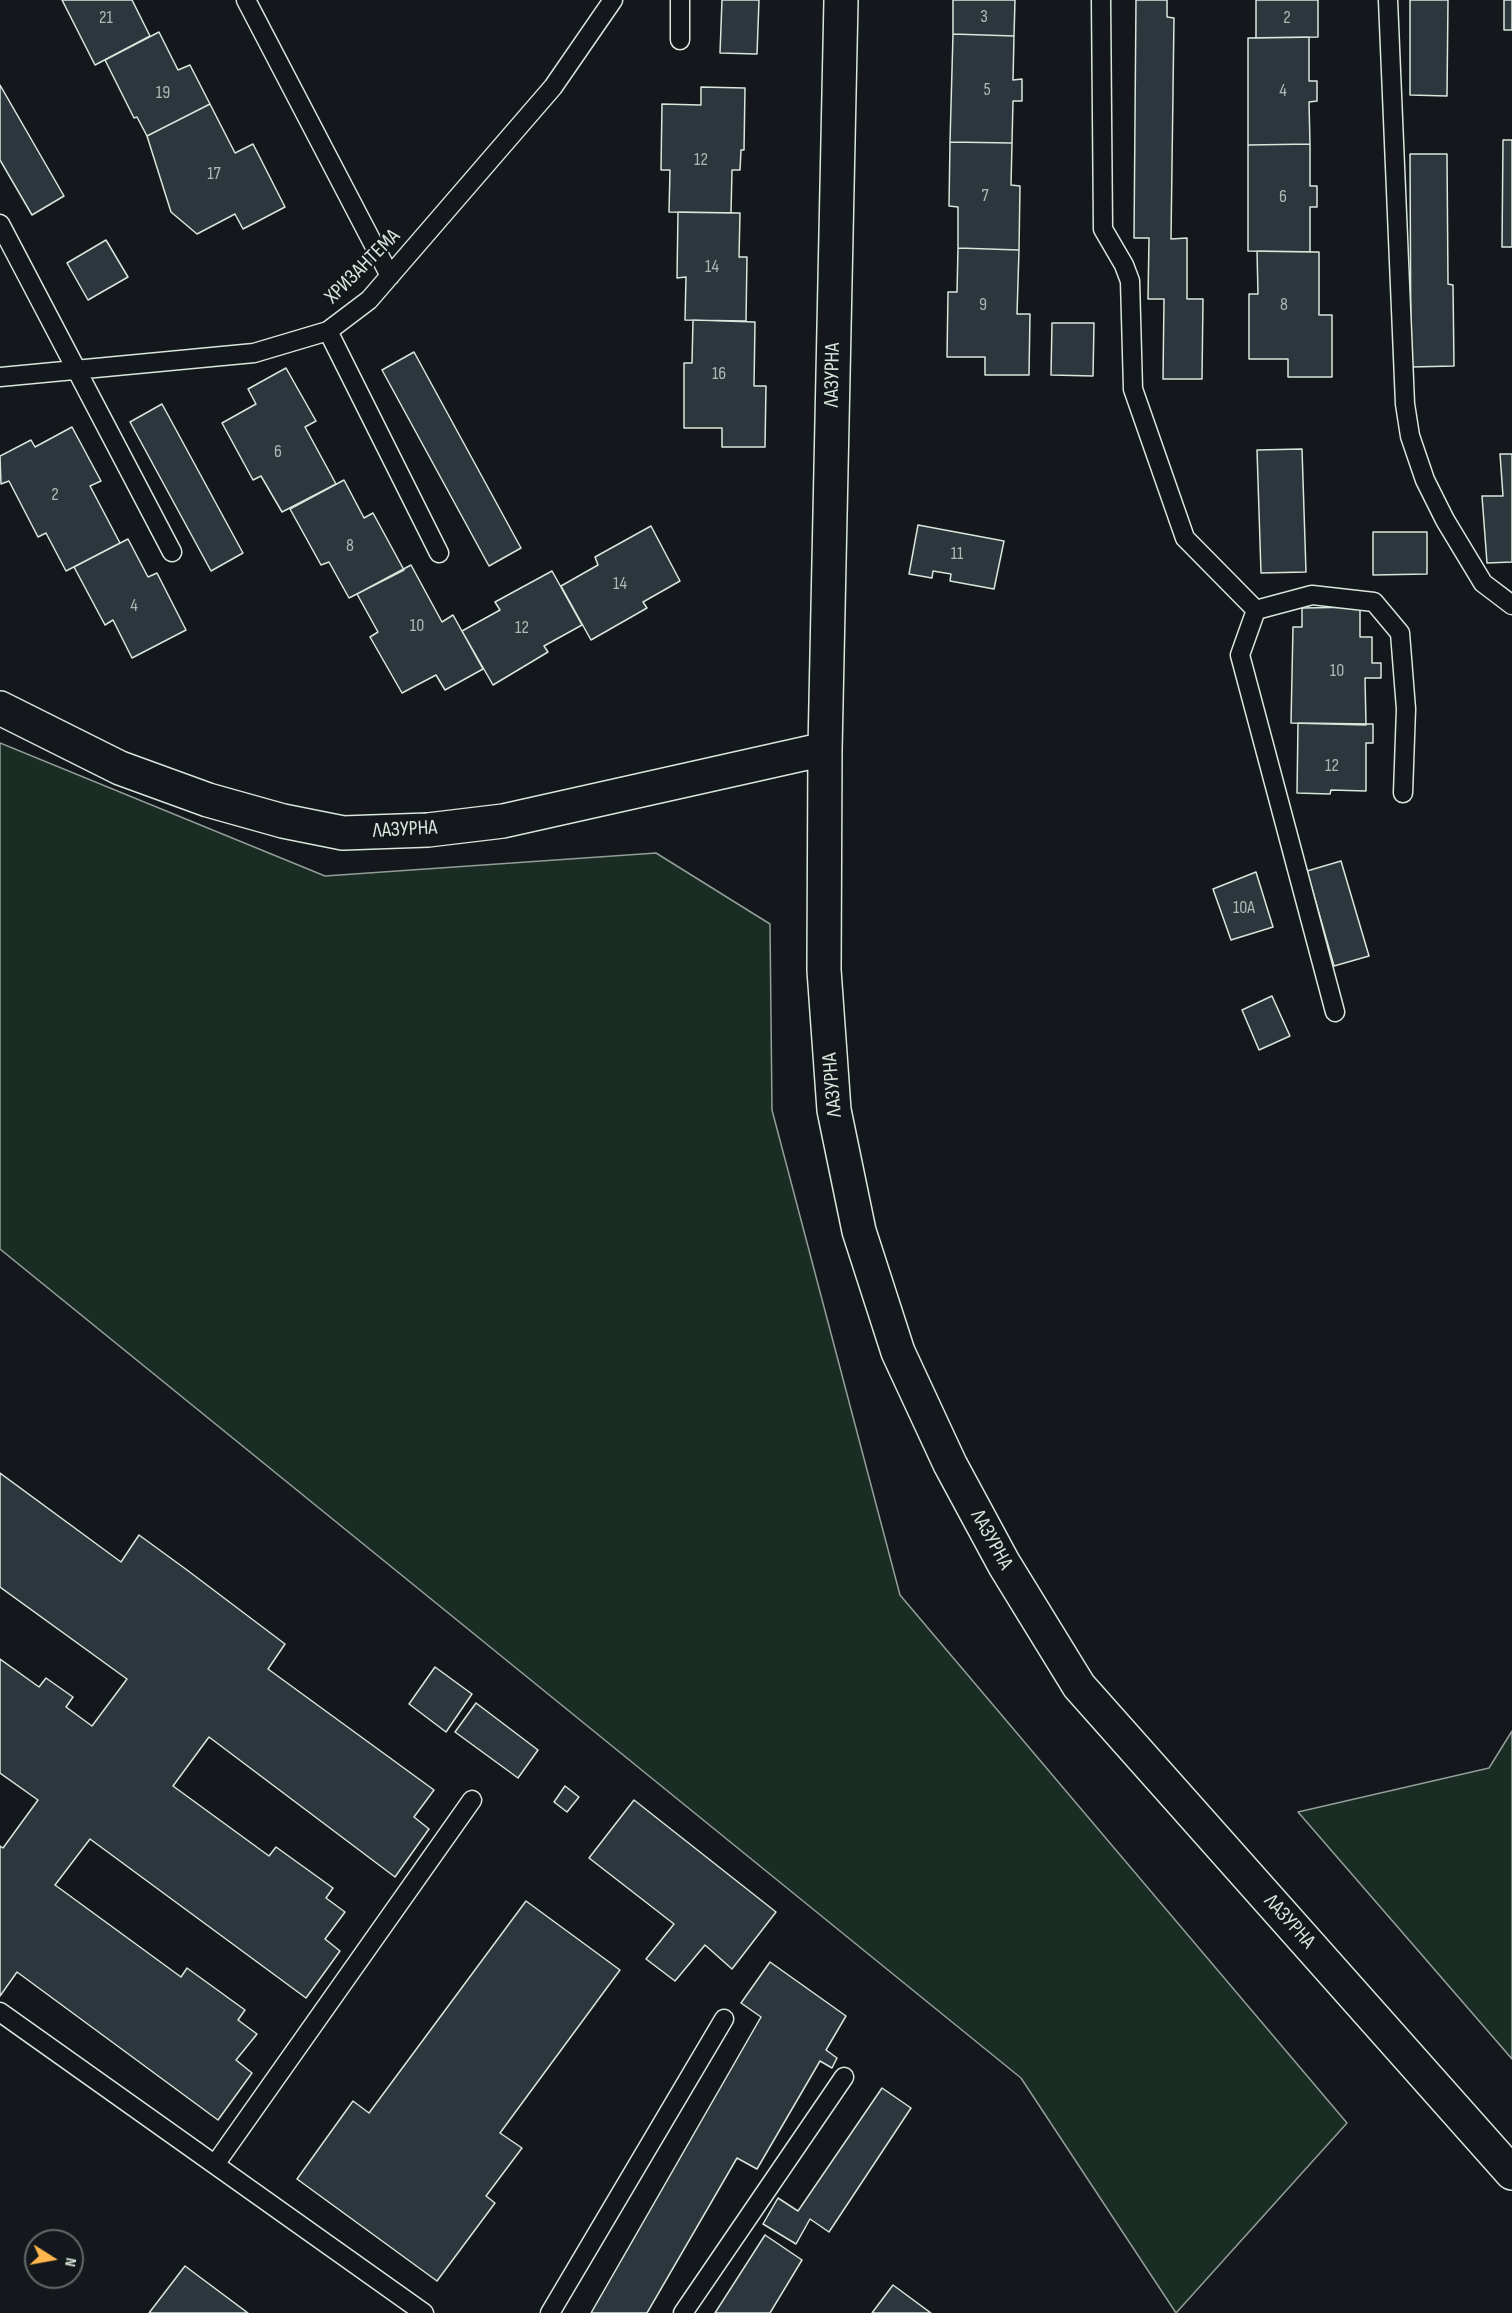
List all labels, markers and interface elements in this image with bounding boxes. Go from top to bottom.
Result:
house number: 3 [980,6,988,28]
house number: 21 [99,7,113,29]
house number: 2 [1283,7,1291,29]
house number: 5 [983,79,991,101]
house number: 4 [1279,80,1287,102]
house number: 19 [156,82,170,104]
house number: 12 [694,149,708,171]
house number: 17 [207,163,221,185]
house number: 7 [981,185,989,207]
house number: 6 [1279,186,1287,208]
street label: ХРИЗАНТЕМА [320,224,406,310]
house number: 14 [705,256,719,278]
house number: 9 [979,294,987,316]
house number: 8 [1280,294,1288,316]
street label: ЛАЗУРНА [820,342,846,408]
house number: 16 [712,363,726,385]
house number: 6 [274,441,282,463]
house number: 2 [51,484,59,506]
house number: 8 [346,535,354,557]
house number: 11 [951,543,963,565]
house number: 14 [613,573,627,595]
house number: 4 [130,595,138,617]
house number: 10 [410,615,424,637]
house number: 12 [515,617,529,639]
house number: 10 [1330,660,1344,682]
house number: 12 [1325,755,1339,777]
street label: ЛАЗУРНА [372,816,438,844]
house number: 10А [1233,897,1255,919]
street label: ЛАЗУРНА [818,1052,848,1118]
street label: ЛАЗУРНА [964,1506,1018,1574]
street label: ЛАЗУРНА [1258,1890,1320,1954]
north arrow [24,2229,84,2289]
text: N [60,2256,80,2268]

